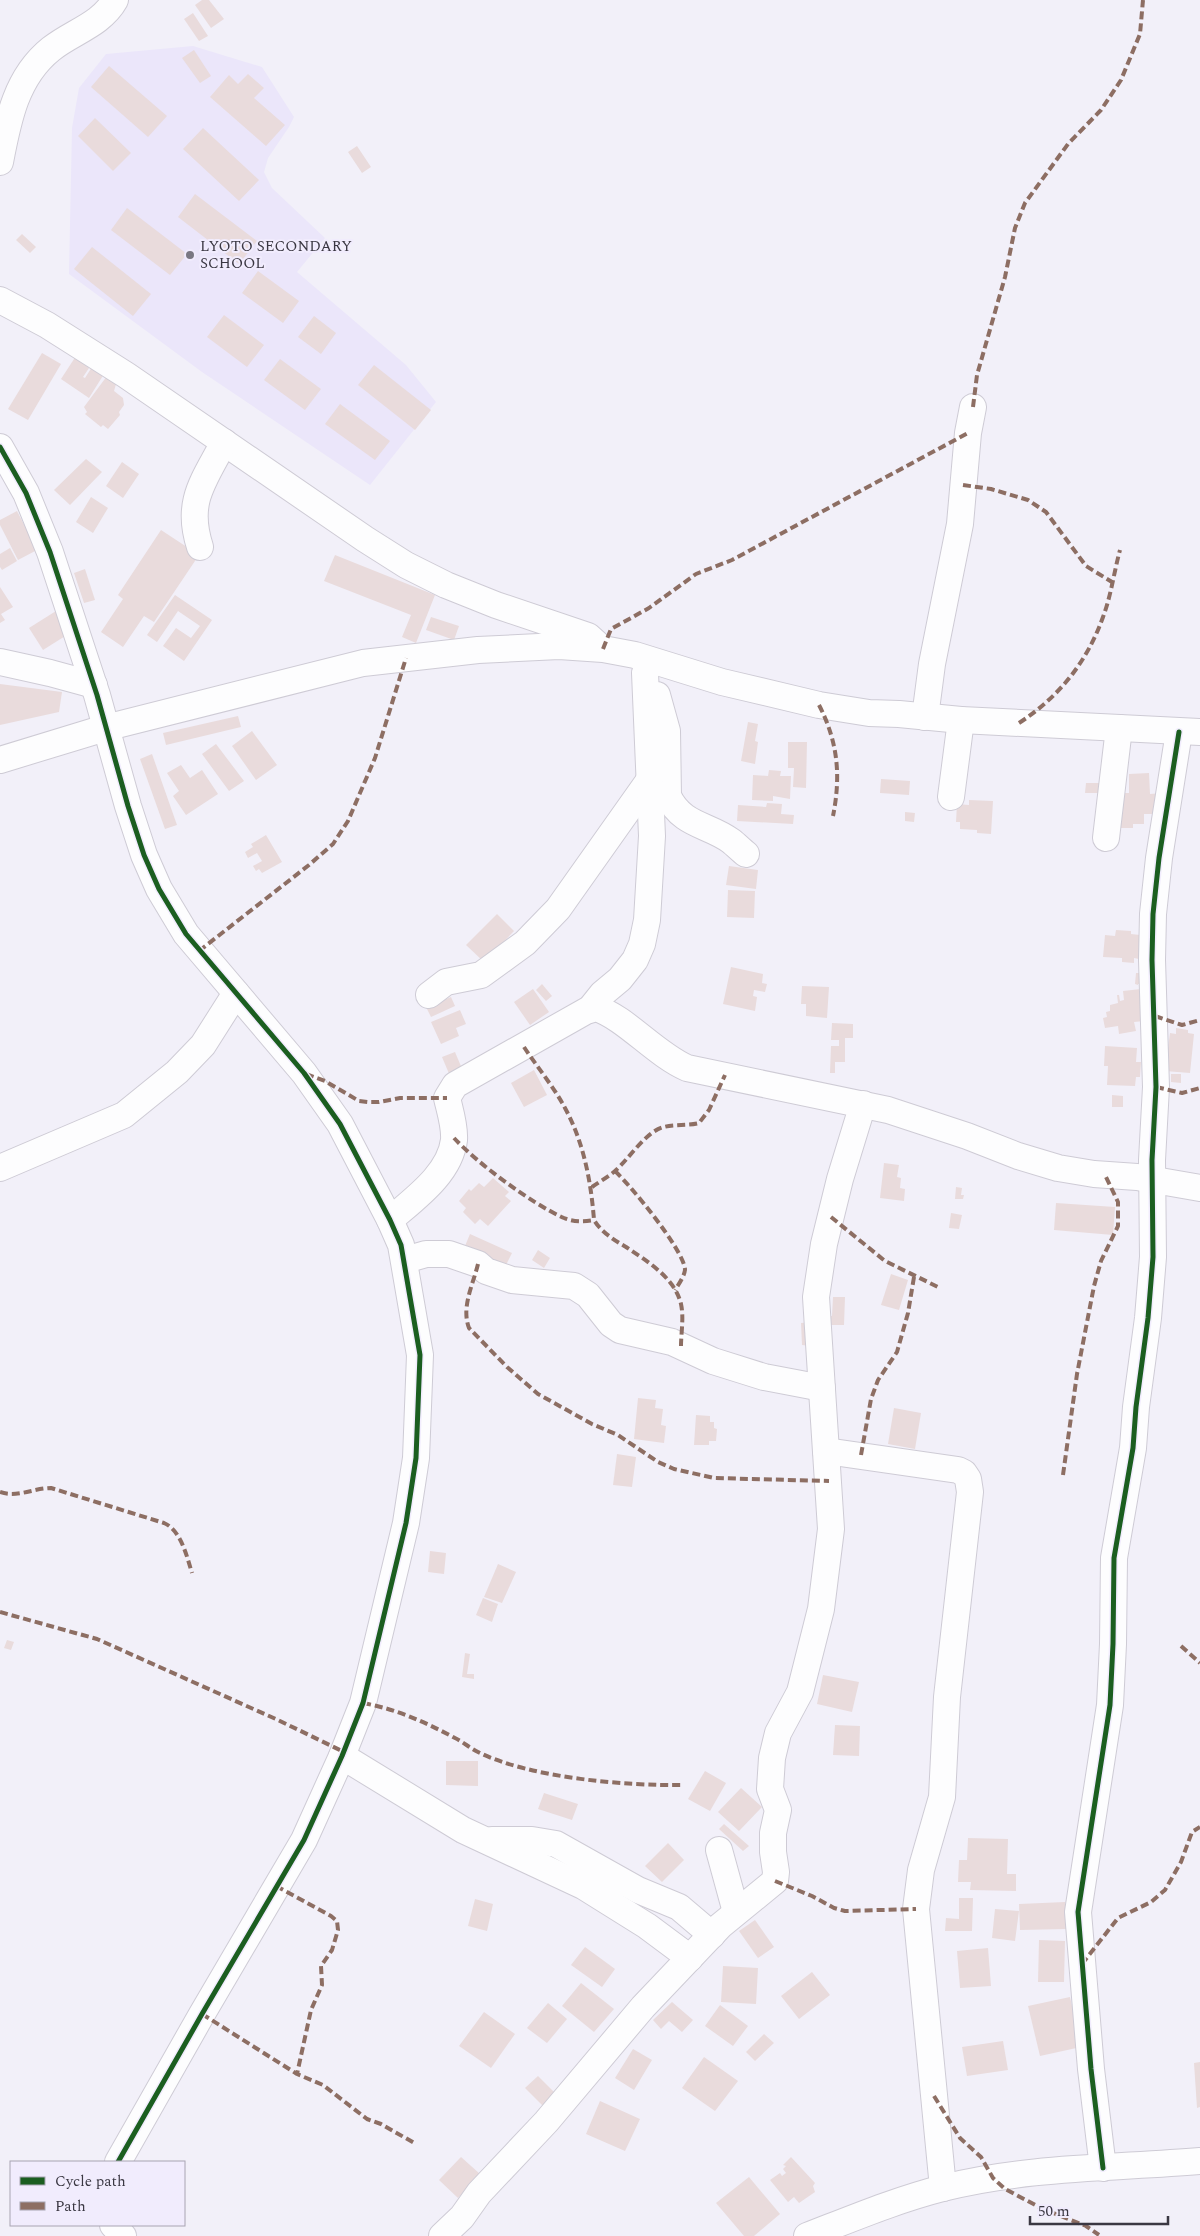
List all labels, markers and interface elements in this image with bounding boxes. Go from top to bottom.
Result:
place label: LYOTO SECONDARY SCHOOL [200,235,352,275]
marker: LYOTO SECONDARY SCHOOL [184,249,196,261]
legend [10,2161,185,2226]
text: Cycle path [55,2170,126,2193]
scale bar [1030,2194,1168,2226]
text: Path [55,2195,86,2218]
text: 50 m [1038,2200,1070,2223]

